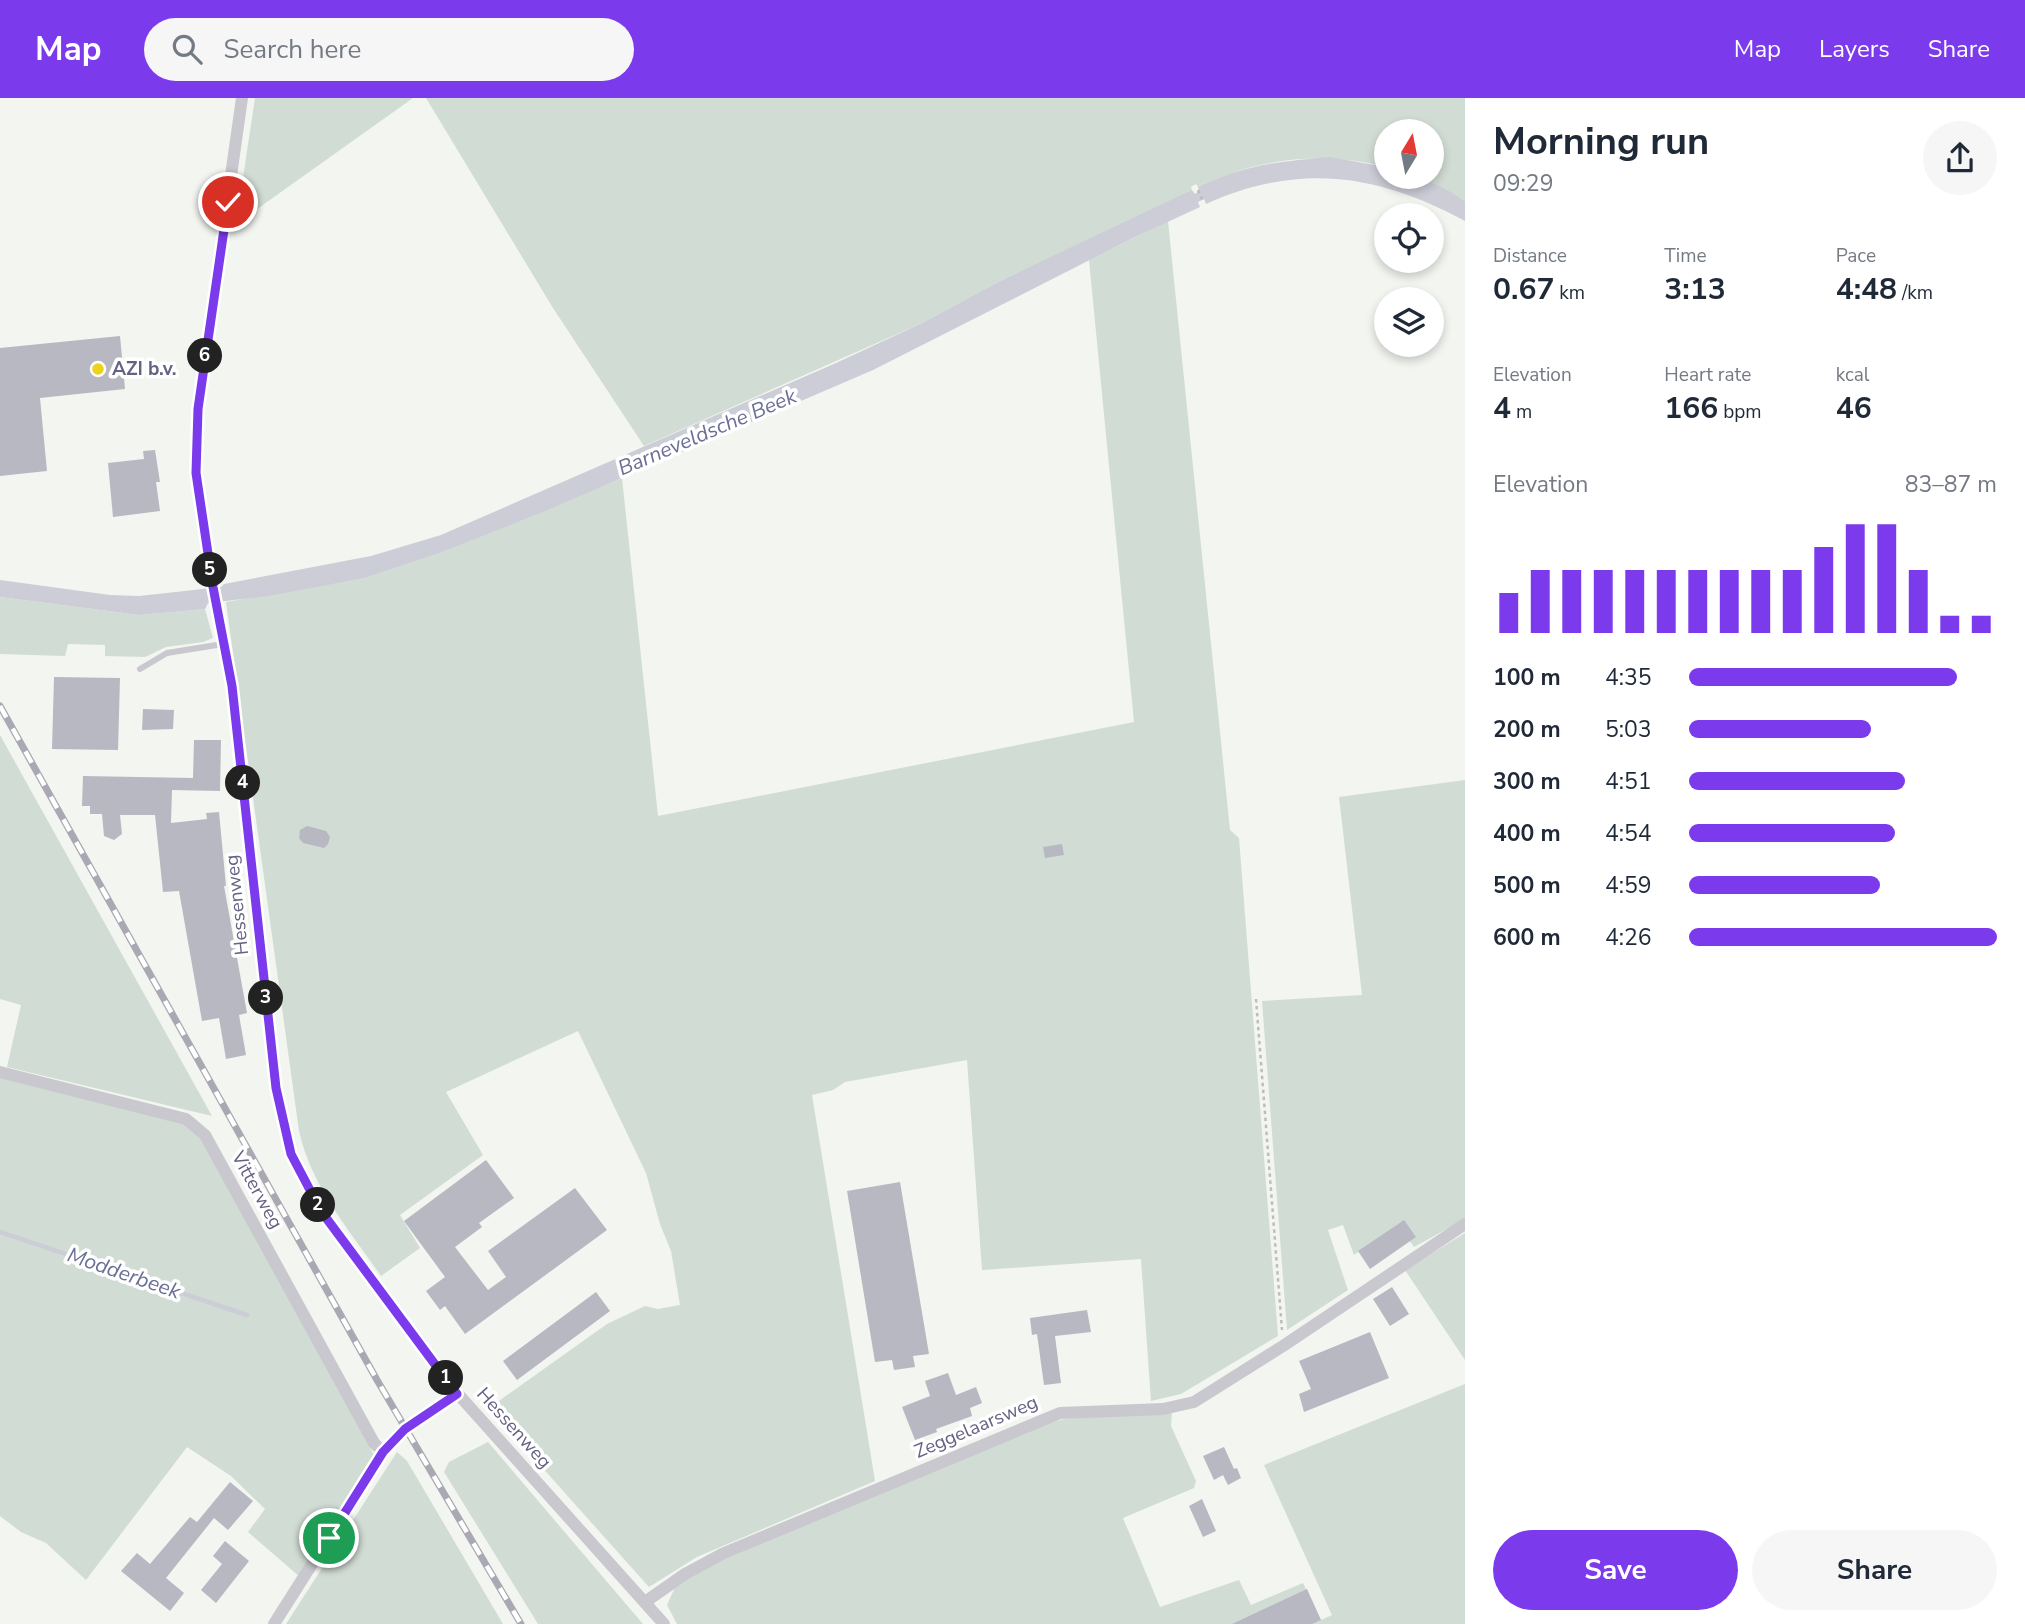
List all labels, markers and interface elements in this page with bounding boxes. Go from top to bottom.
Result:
search box [144,18,634,81]
text: Map [35,27,102,72]
icon: search [168,30,206,68]
text: Search here [224,32,361,67]
text: Map [1734,33,1781,65]
text: Layers [1819,33,1890,65]
text: Share [1928,33,1990,65]
text: Morning run [1493,116,1709,167]
north arrow [1374,119,1444,189]
map controls [1374,119,1444,357]
button: share [1923,121,1997,195]
text: 09:29 [1493,168,1553,199]
pin [198,172,258,232]
icon: check [209,183,247,221]
button: locate [1374,203,1444,273]
text: Distance [1493,243,1567,269]
text: Time [1664,243,1707,269]
text: Pace [1836,243,1876,269]
text: 0.67 [1493,269,1554,310]
text: 3:13 [1664,269,1726,310]
text: 4:48 [1836,269,1897,310]
text: km [1554,280,1585,306]
text: /km [1897,280,1933,306]
button: layers [1374,287,1444,357]
pin: 6 [188,338,222,374]
text: 6 [199,342,210,368]
place label: AZI b.v. [112,356,177,382]
marker: AZI b.v. [90,361,106,377]
text: Elevation [1493,362,1572,388]
text: Heart rate [1664,362,1751,388]
text: kcal [1836,362,1869,388]
water label: Barneveldsche Beek [613,382,801,482]
text: 4 [1493,388,1511,429]
text: 166 [1664,388,1718,429]
text: 46 [1836,388,1872,429]
text: m [1511,399,1532,425]
text: bpm [1718,399,1762,425]
text: Elevation [1493,469,1588,500]
text: 83–87 m [1905,469,1997,500]
pin: 5 [192,552,228,588]
text: 5 [204,556,215,582]
text: 100 m [1493,662,1561,693]
text: 4:35 [1605,662,1652,693]
text: 200 m [1493,714,1561,745]
text: 5:03 [1605,714,1652,745]
pin: 4 [226,766,260,800]
text: 300 m [1493,766,1561,797]
text: 4:51 [1605,766,1652,797]
text: 4 [237,769,248,795]
text: 400 m [1493,818,1561,849]
text: 4:54 [1605,818,1652,849]
street label: Hessenweg [219,854,255,956]
text: 500 m [1493,870,1561,901]
text: 4:59 [1605,870,1652,901]
text: 600 m [1493,922,1561,953]
text: 4:26 [1605,922,1652,953]
pin: 3 [248,981,284,1016]
text: 3 [260,984,271,1010]
street label: Vitterweg [225,1146,289,1233]
pin: 2 [300,1188,336,1222]
text: 2 [312,1191,323,1217]
water label: Modderbeek [64,1241,185,1306]
pin: 1 [428,1360,464,1396]
text: 1 [440,1364,451,1390]
street label: Hessenweg [471,1382,557,1474]
street label: Zeggelaarsweg [910,1389,1042,1465]
pin [299,1508,359,1568]
icon: arrive [310,1519,348,1557]
button: Save [1493,1530,1738,1610]
button: Share [1752,1530,1997,1610]

